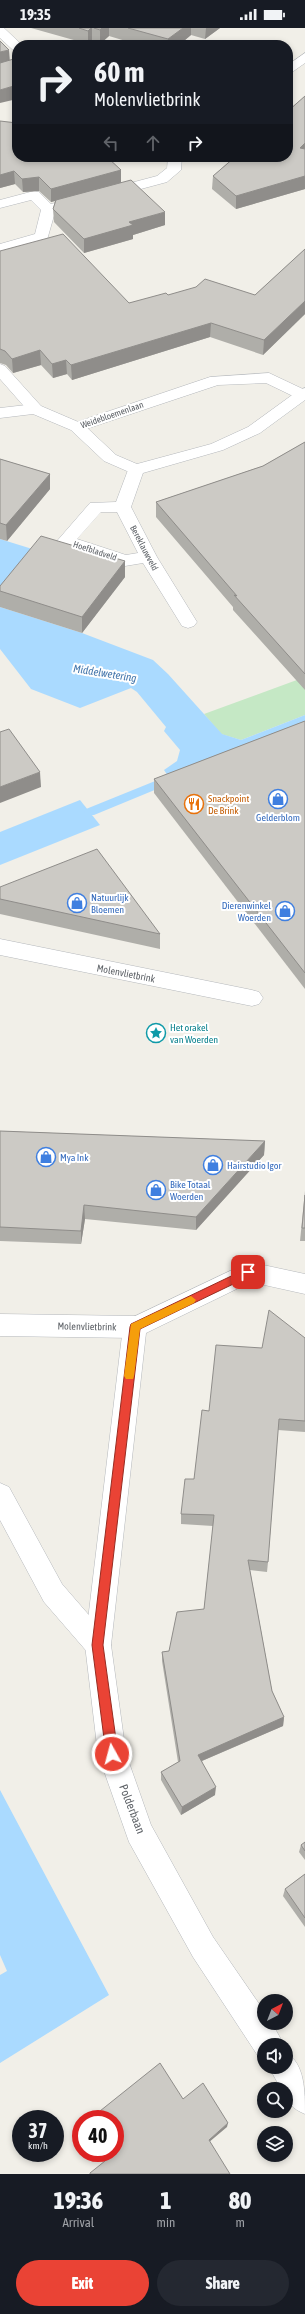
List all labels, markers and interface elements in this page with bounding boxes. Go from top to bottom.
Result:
text: 19:35 [20,6,51,23]
icon: right [28,56,80,108]
text: 60 m [94,56,144,88]
text: Molenvlietbrink [94,89,200,110]
icon: left [100,132,122,154]
icon: ahead [142,132,164,154]
icon: right [184,132,206,154]
street label: Weidebloemenlaan [79,400,145,430]
street label: Bereklauwveld [128,524,160,572]
street label: Hoefbladveld [72,539,118,563]
water label: Middelwetering [72,662,138,684]
shop icon: Gelderblom [267,788,289,810]
restaurant icon: Snackpoint De Brink [183,793,205,815]
place label: Snackpoint De Brink [208,793,249,816]
place label: Gelderblom [256,812,300,823]
shop icon: Natuurlijk Bloemen [66,892,88,914]
place label: Natuurlijk Bloemen [91,892,129,915]
place label: Dierenwinkel Woerden [222,900,271,923]
shop icon: Dierenwinkel Woerden [274,900,296,922]
street label: Molenvlietbrink [96,962,157,985]
place icon: Het orakel van Woerden [145,1022,167,1044]
place label: Het orakel van Woerden [170,1022,218,1045]
shop icon: Mya Ink [35,1146,57,1168]
place label: Mya Ink [60,1152,89,1163]
shop icon: Hairstudio Igor [202,1154,224,1176]
place label: Hairstudio Igor [227,1160,282,1171]
shop icon: Bike Totaal Woerden [145,1179,167,1201]
place label: Bike Totaal Woerden [170,1179,211,1202]
pin [231,1255,265,1289]
icon: arrive [237,1261,259,1283]
street label: Molenvlietbrink [57,1320,117,1333]
position arrow [91,1733,133,1775]
street label: Polderbaan [116,1782,148,1836]
north arrow [257,1994,293,2030]
map controls [257,1994,293,2162]
button: sound [257,2038,293,2074]
button: search [257,2082,293,2118]
speed limit sign: 40 [72,2110,124,2162]
text: 37 [29,2119,47,2142]
button: layers [257,2126,293,2162]
text: km/h [28,2140,48,2151]
text: 19:36 [54,2187,103,2214]
text: 1 [160,2187,172,2214]
text: 80 [229,2187,251,2214]
text: Arrival [62,2215,94,2230]
text: min [157,2215,175,2230]
text: m [235,2215,245,2230]
button: Exit [16,2260,149,2306]
button: Share [157,2260,289,2306]

